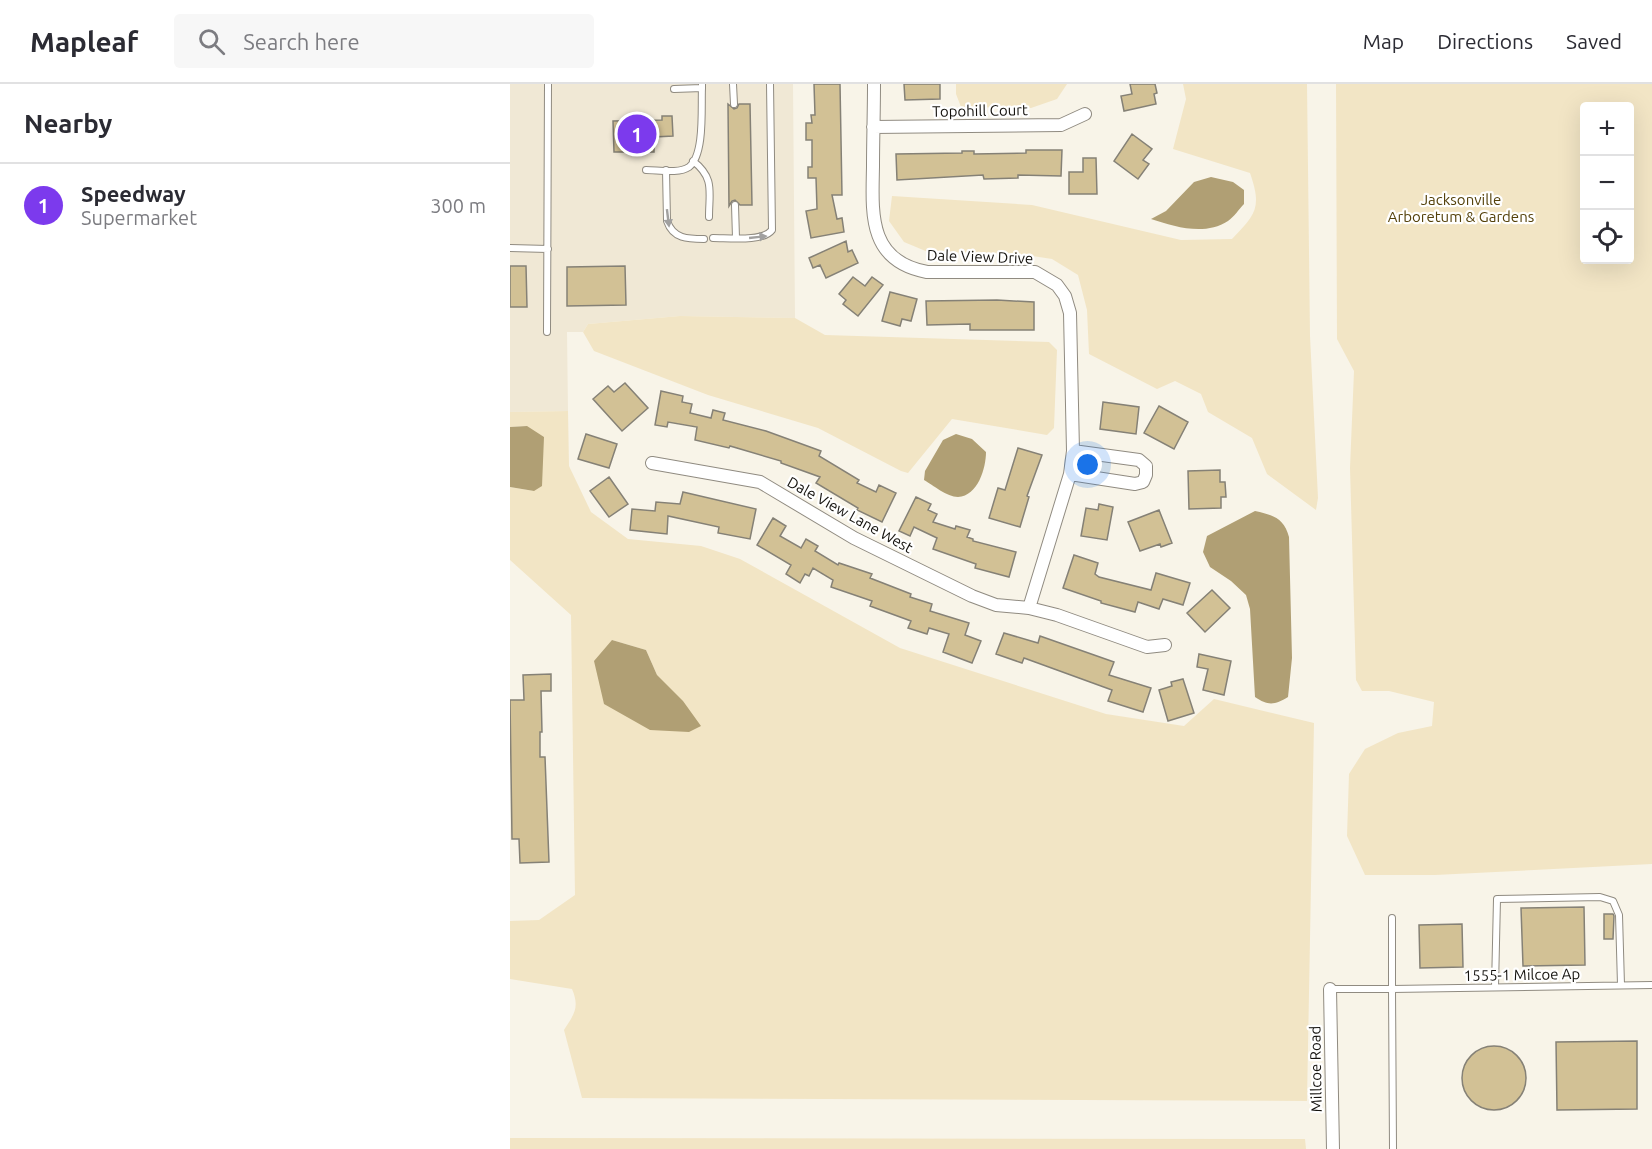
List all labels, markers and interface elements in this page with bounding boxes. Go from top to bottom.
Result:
search box [174,14,594,68]
icon: search [195,25,228,58]
text: Mapleaf [30,26,138,57]
text: Search here [243,29,360,54]
text: Map [1363,29,1404,53]
text: Directions [1437,29,1533,53]
text: Saved [1566,29,1622,53]
street label: Topohill Court [932,101,1028,120]
map controls [1580,102,1634,264]
button: + [1580,102,1634,156]
text: Nearby [24,109,112,138]
pin: 1 [618,112,656,156]
button: − [1580,156,1634,210]
text: Speedway [81,181,186,206]
park label: Jacksonville Arboretum & Gardens [1388,191,1534,225]
text: 1 [38,194,49,217]
text: 300 m [430,194,486,217]
text: Supermarket [81,206,197,229]
one-way arrow [664,209,673,228]
button: locate [1580,210,1634,264]
one-way arrow [748,232,767,242]
street label: Dale View Drive [927,246,1033,267]
your location [1073,450,1102,479]
street label: Dale View Lane West [784,473,916,556]
street label: 1555-1 Milcoe Ap [1464,965,1580,984]
street label: Millcoe Road [1306,1026,1325,1112]

